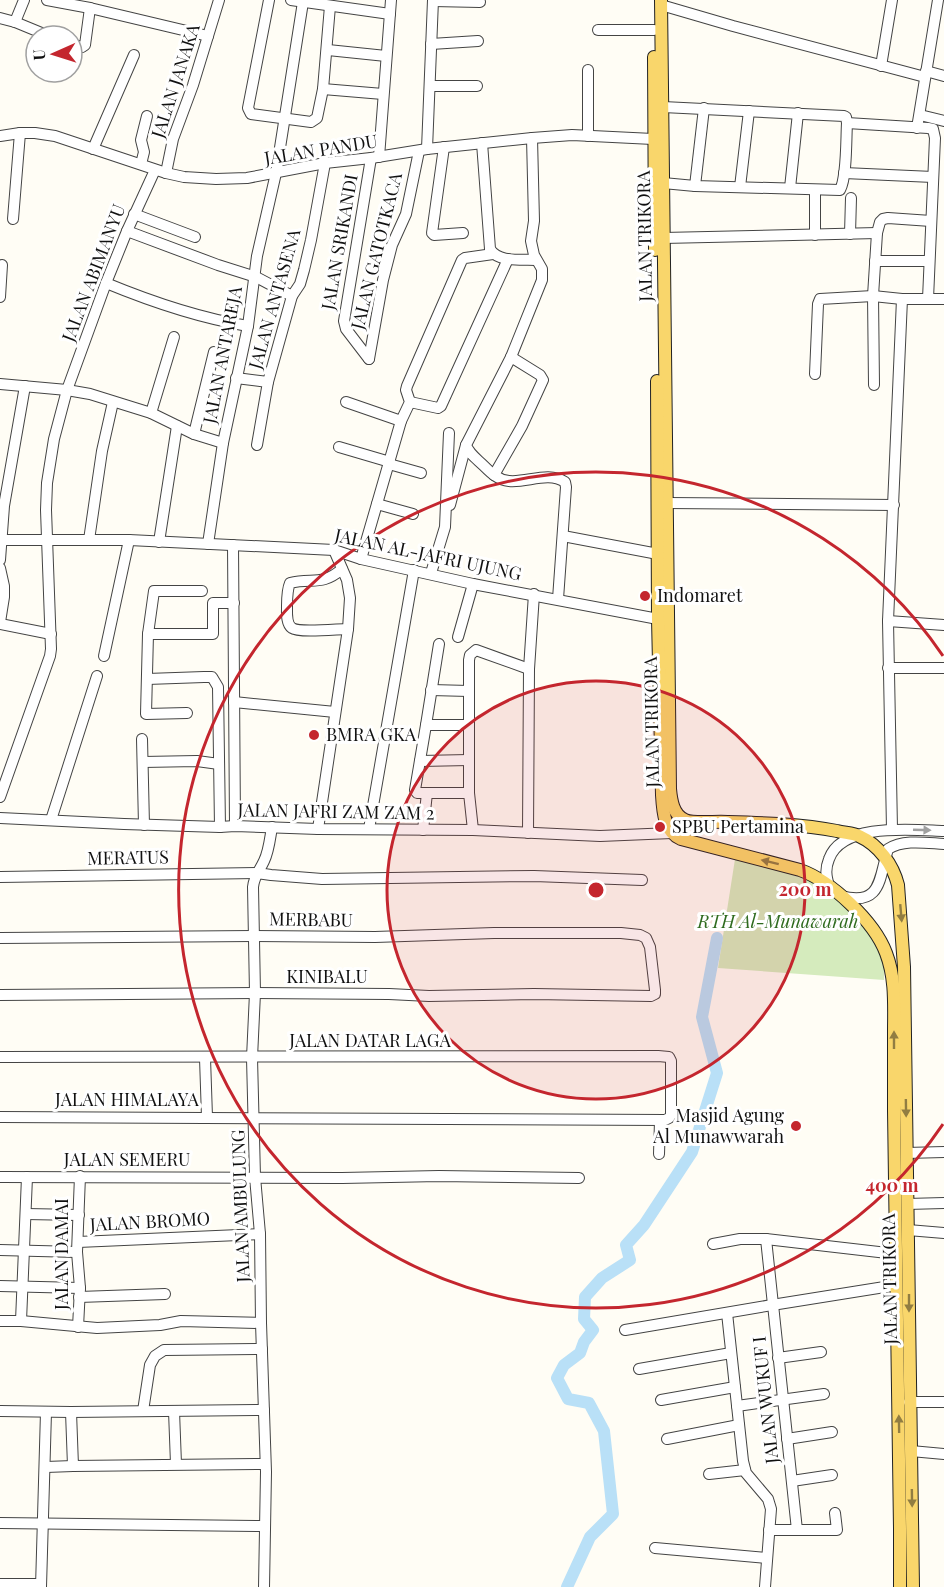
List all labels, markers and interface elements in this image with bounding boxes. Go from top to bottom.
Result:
street label: JALAN JANAKA [145,20,205,142]
north arrow [24,24,84,84]
text: U [28,49,49,61]
street label: JALAN PANDU [262,128,379,170]
street label: JALAN GATOTKACA [345,169,407,333]
street label: JALAN TRIKORA [631,170,657,303]
street label: JALAN SRIKANDI [315,172,363,313]
street label: JALAN ABIMANYU [55,201,130,346]
street label: JALAN ANTASENA [242,225,306,373]
street label: JALAN ANTAREJA [197,283,247,427]
street label: JALAN AL-JAFRI UJUNG [332,522,524,586]
place label: Indomaret [657,583,743,607]
marker: Indomaret [638,589,652,603]
street label: JALAN TRIKORA [638,656,664,789]
place label: BMRA GKA [326,722,417,746]
marker: BMRA GKA [307,728,321,742]
street label: JALAN JAFRI ZAM ZAM 2 [236,797,435,825]
place label: SPBU Pertamina [672,814,804,838]
marker: SPBU Pertamina [653,820,667,834]
one-way arrow [913,826,932,835]
street label: MERATUS [87,844,169,870]
one-way arrow [761,857,779,867]
text: 200 m [778,877,832,901]
centre of rings [586,880,606,900]
one-way arrow [896,903,906,922]
street label: MERBABU [269,906,353,932]
park label: RTH Al-Munawarah [697,909,859,933]
street label: KINIBALU [286,964,368,988]
street label: JALAN DATAR LAGA [288,1028,451,1052]
one-way arrow [889,1030,899,1049]
street label: JALAN HIMALAYA [54,1087,200,1111]
one-way arrow [901,1098,911,1117]
place label: Masjid Agung Al Munawwarah [652,1103,784,1148]
marker: Masjid Agung Al Munawwarah [789,1119,803,1133]
street label: JALAN AMBULUNG [225,1129,255,1284]
street label: JALAN SEMERU [63,1147,190,1171]
text: 400 m [865,1173,919,1197]
street label: JALAN DAMAI [49,1198,73,1311]
street label: JALAN BROMO [88,1206,211,1236]
street label: JALAN TRIKORA [876,1213,902,1346]
one-way arrow [904,1293,914,1312]
street label: JALAN WUKUF I [746,1335,784,1466]
one-way arrow [894,1414,904,1433]
one-way arrow [907,1488,916,1507]

